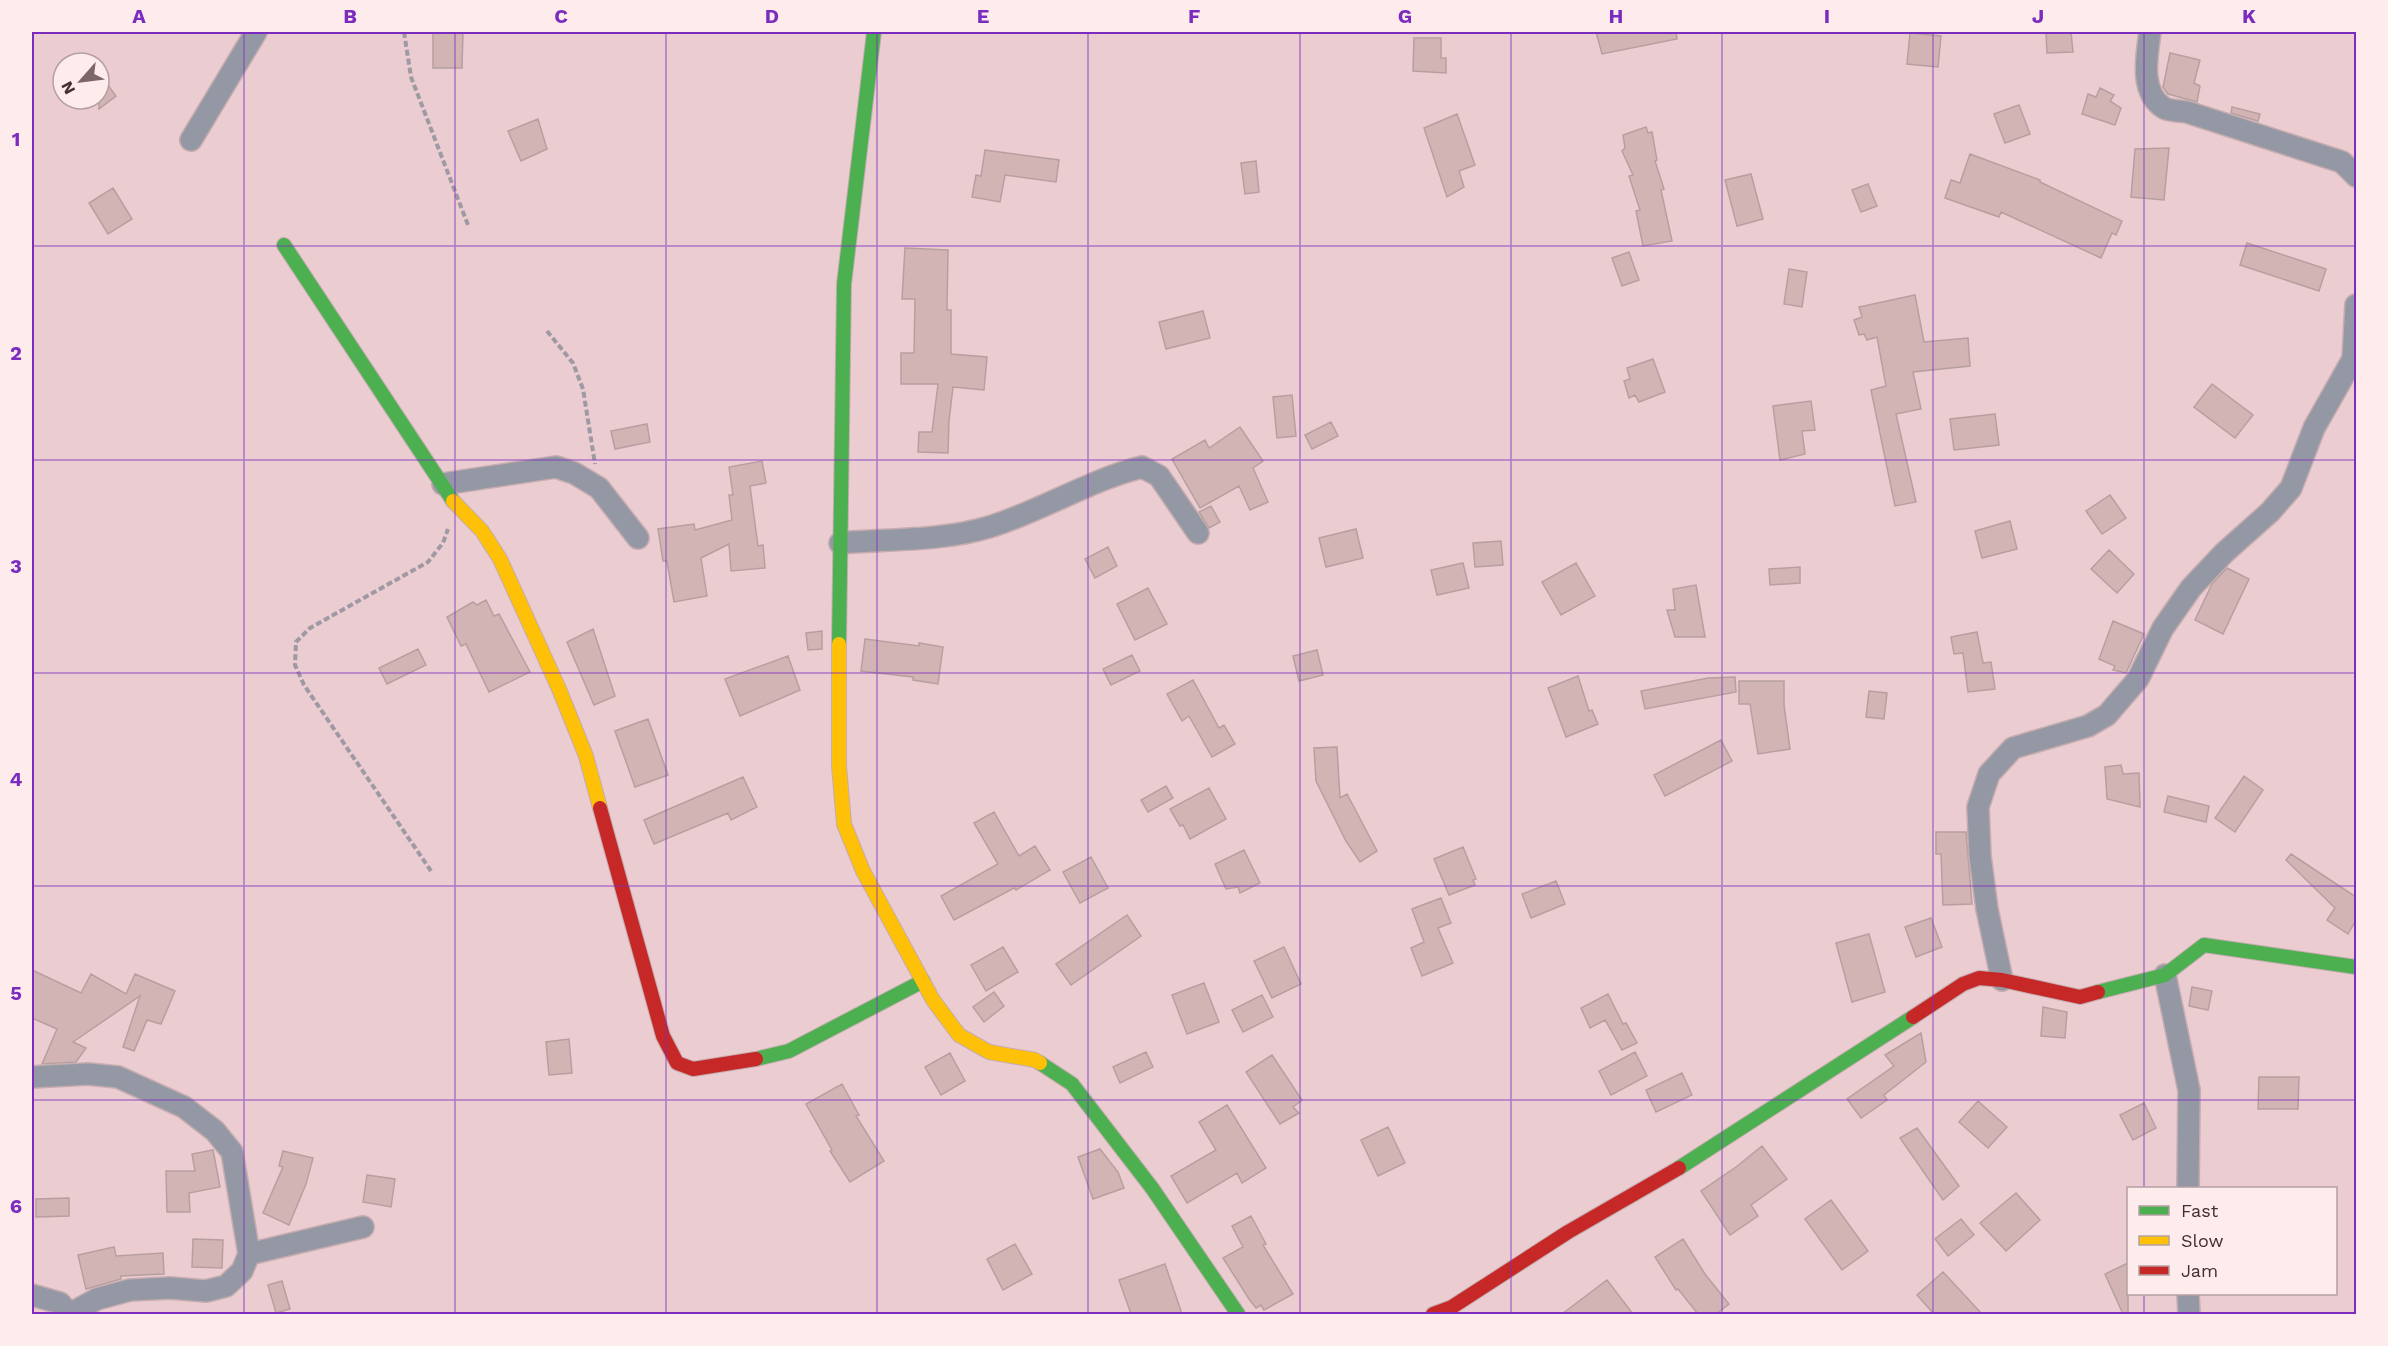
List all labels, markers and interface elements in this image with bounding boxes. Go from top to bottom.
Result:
text: A [132,4,146,28]
text: B [343,4,357,28]
text: C [554,4,568,28]
text: D [765,4,779,28]
text: E [977,4,989,28]
text: F [1188,4,1200,28]
text: G [1398,4,1412,28]
text: H [1609,4,1623,28]
text: I [1824,4,1830,28]
text: J [2032,4,2044,28]
text: K [2242,4,2256,28]
north arrow [51,51,111,111]
text: N [57,78,79,98]
text: 1 [12,127,20,151]
text: 2 [10,341,22,365]
text: 3 [10,554,22,578]
text: 4 [10,767,23,791]
text: 5 [10,981,22,1005]
legend [2127,1187,2337,1295]
text: 6 [10,1194,22,1218]
text: Fast [2181,1200,2219,1221]
text: Slow [2181,1230,2224,1251]
text: Jam [2181,1260,2218,1281]

